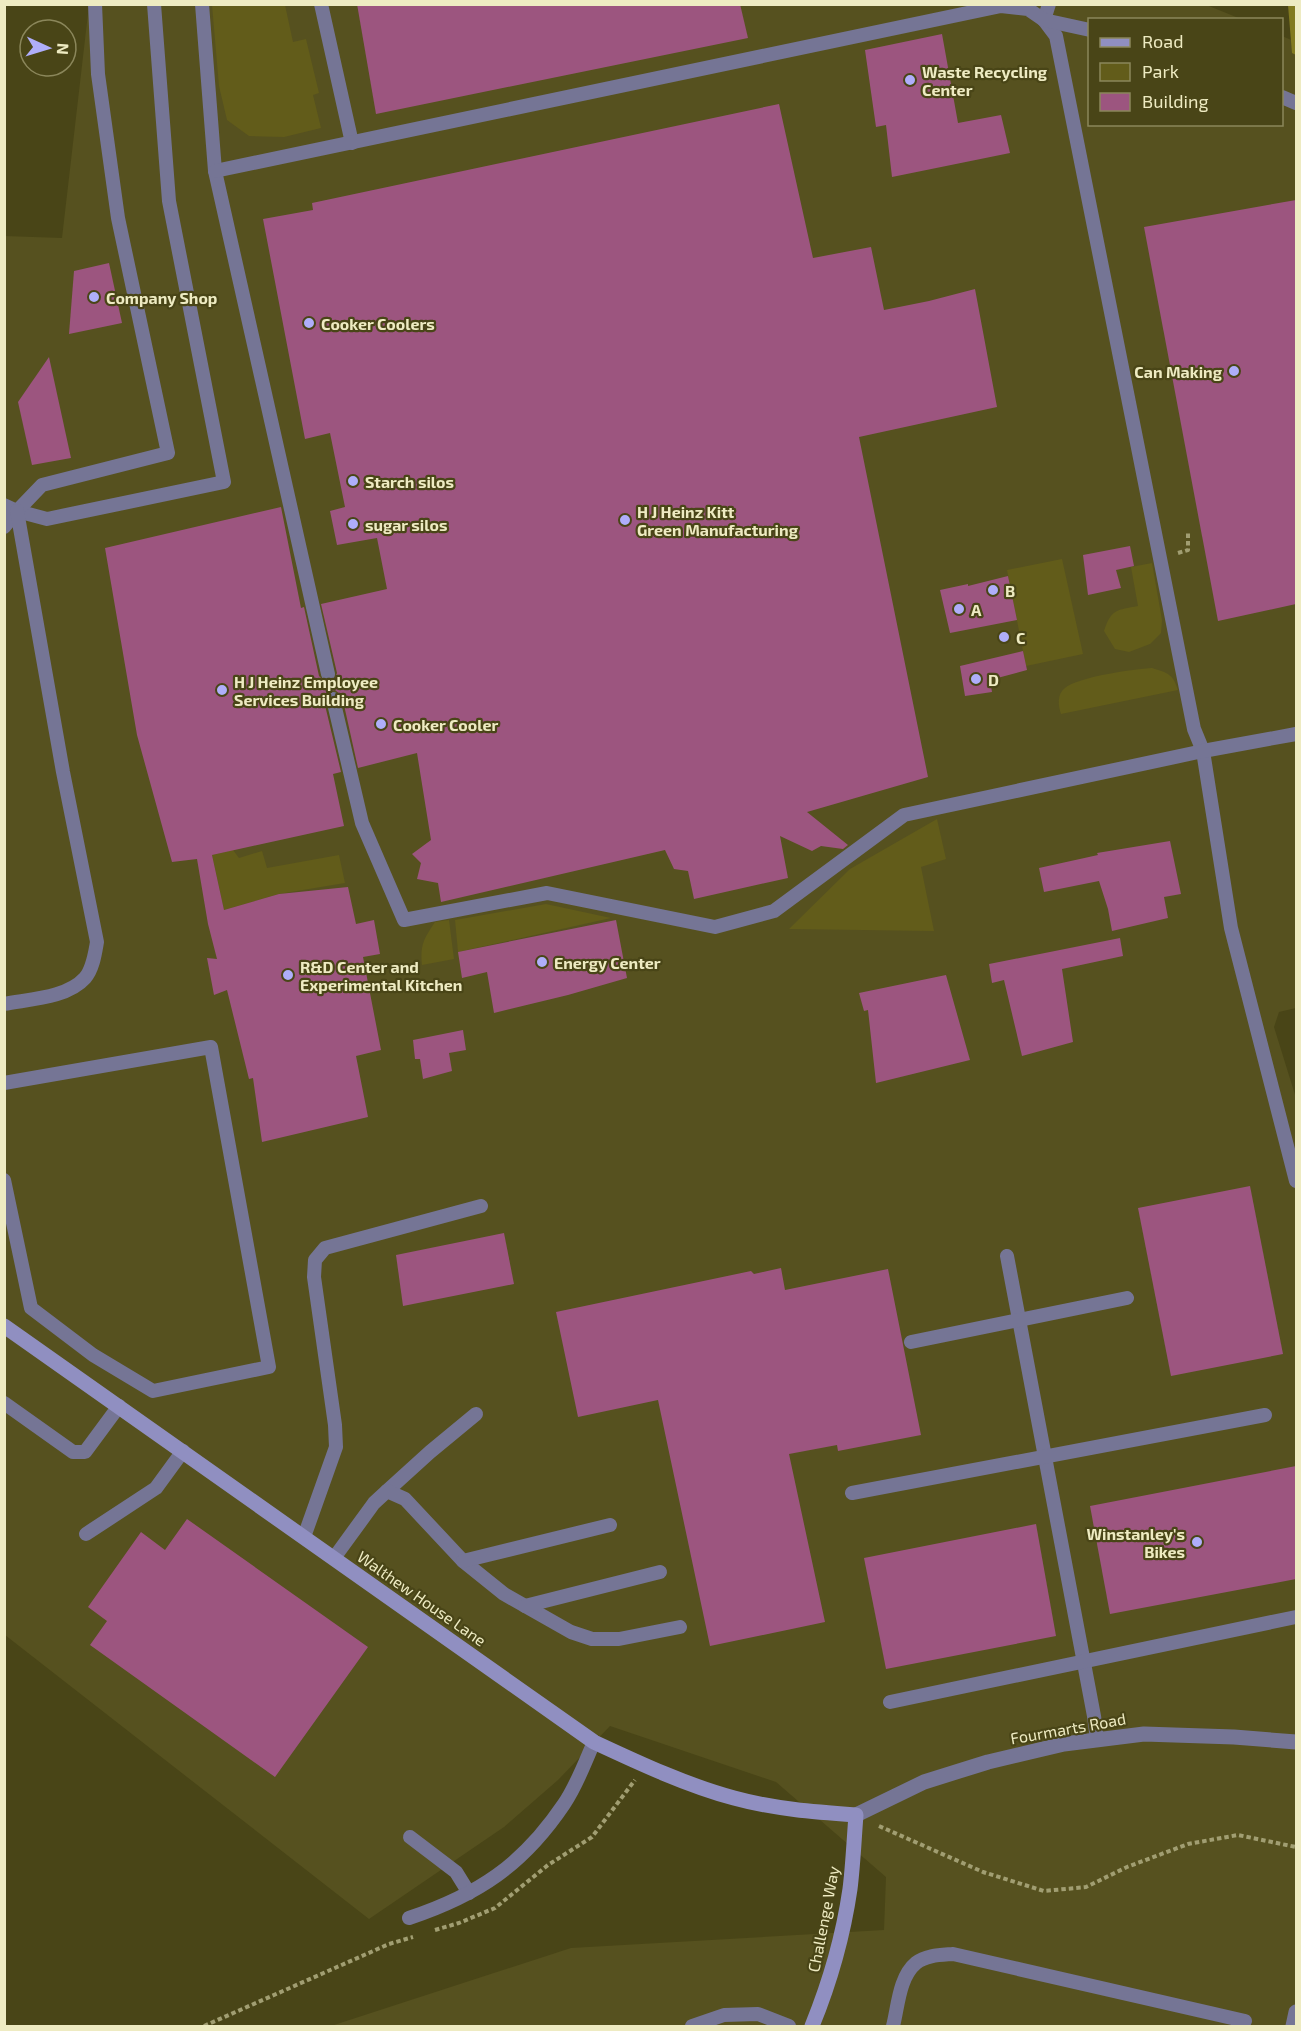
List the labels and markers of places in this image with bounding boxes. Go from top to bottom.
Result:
place label: Waste Recycling Center [922,62,1048,99]
marker: Waste Recycling Center [903,73,917,87]
place label: Company Shop [106,288,217,308]
marker: Company Shop [87,290,101,304]
place label: Cooker Coolers [321,314,435,333]
marker: Cooker Coolers [302,316,316,330]
place label: Can Making [1134,362,1223,381]
marker: Can Making [1227,364,1241,378]
place label: Starch silos [365,472,454,491]
marker: Starch silos [346,474,360,488]
place label: H J Heinz Kitt Green Manufacturing [637,502,799,539]
marker: H J Heinz Kitt Green Manufacturing [618,513,632,527]
place label: sugar silos [365,515,447,534]
marker: sugar silos [346,517,360,531]
place label: B [1005,581,1015,600]
marker: B [986,583,1000,597]
place label: A [971,600,982,619]
marker: A [952,602,966,616]
place label: C [1016,628,1025,647]
marker: C [997,630,1011,644]
place label: D [988,670,999,689]
place label: H J Heinz Employee Services Building [234,672,378,709]
marker: D [969,672,983,686]
marker: H J Heinz Employee Services Building [215,683,229,697]
place label: Cooker Cooler [393,715,498,734]
marker: Cooker Cooler [374,717,388,731]
place label: Energy Center [554,953,661,973]
marker: Energy Center [535,955,549,969]
place label: R&D Center and Experimental Kitchen [300,957,462,994]
marker: R&D Center and Experimental Kitchen [281,968,295,982]
place label: Winstanley's Bikes [1086,1524,1185,1561]
marker: Winstanley's Bikes [1190,1535,1204,1549]

